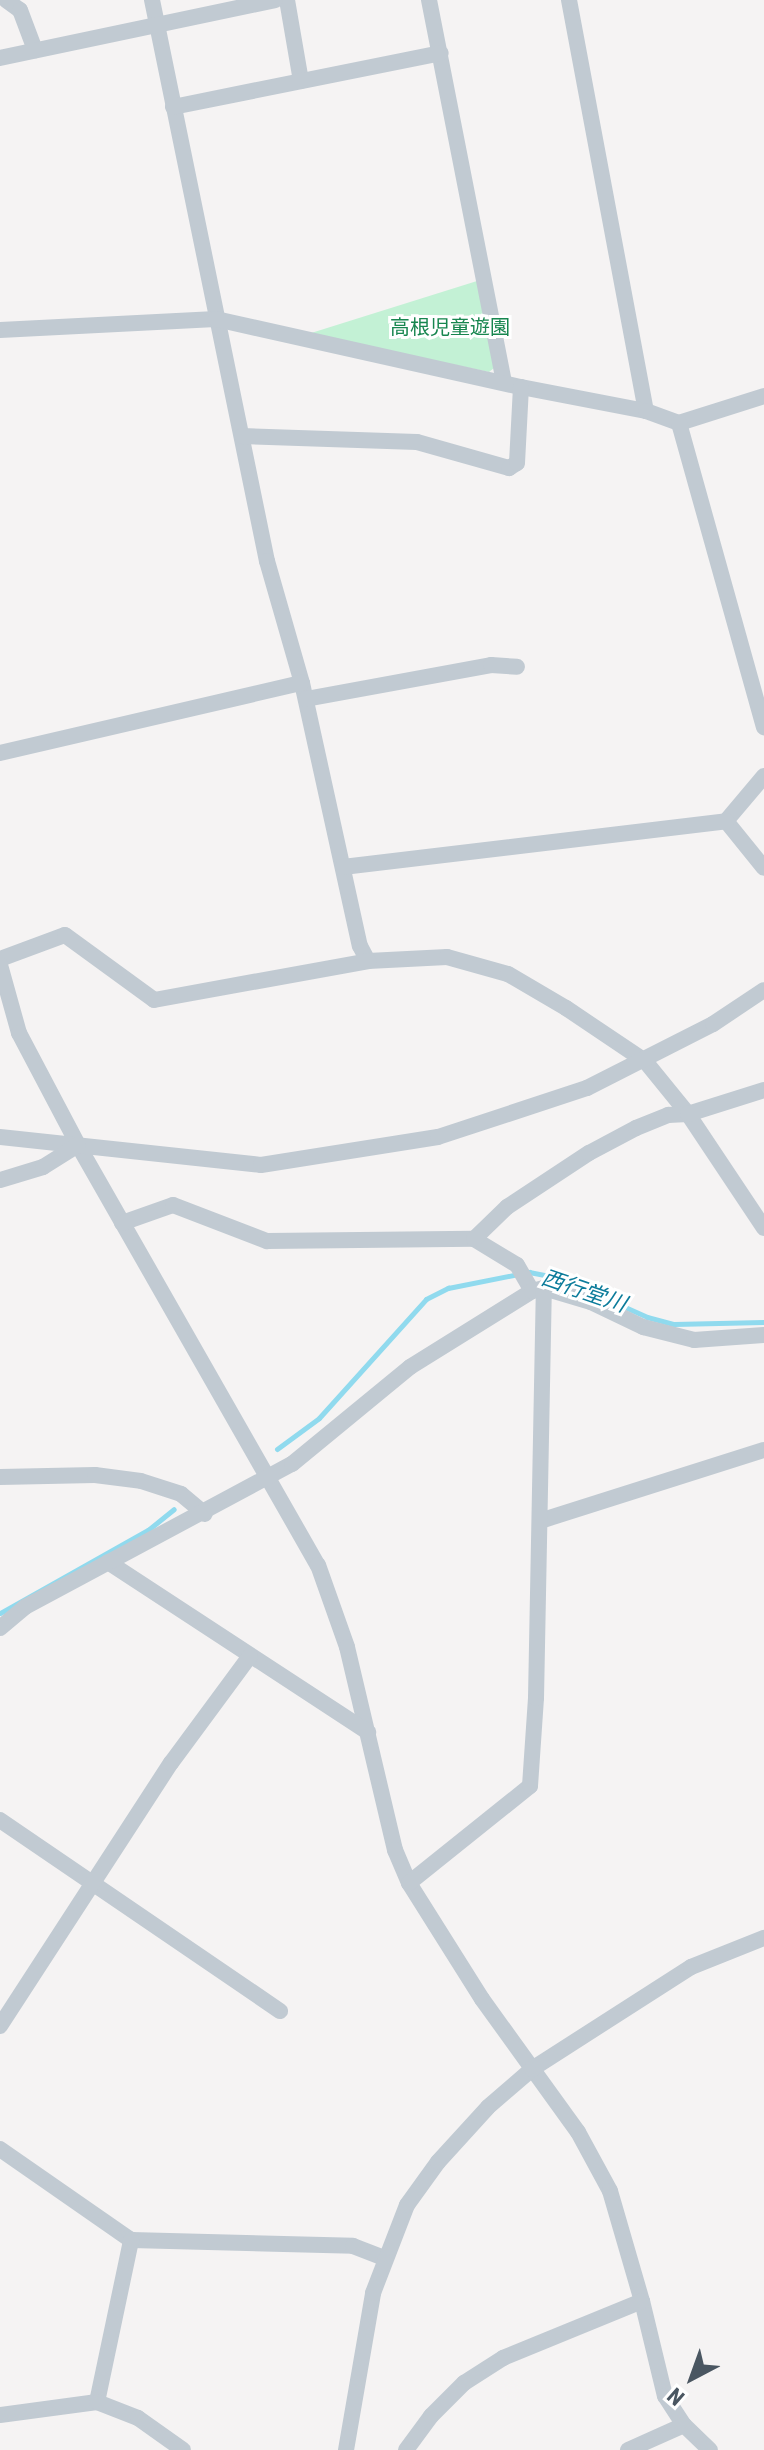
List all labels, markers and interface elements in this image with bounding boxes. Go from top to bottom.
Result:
park label: 高根児童遊園 [390,315,510,339]
water label: 西行堂川 [538,1264,630,1318]
north arrow [652,2338,732,2418]
text: N [663,2383,689,2410]

